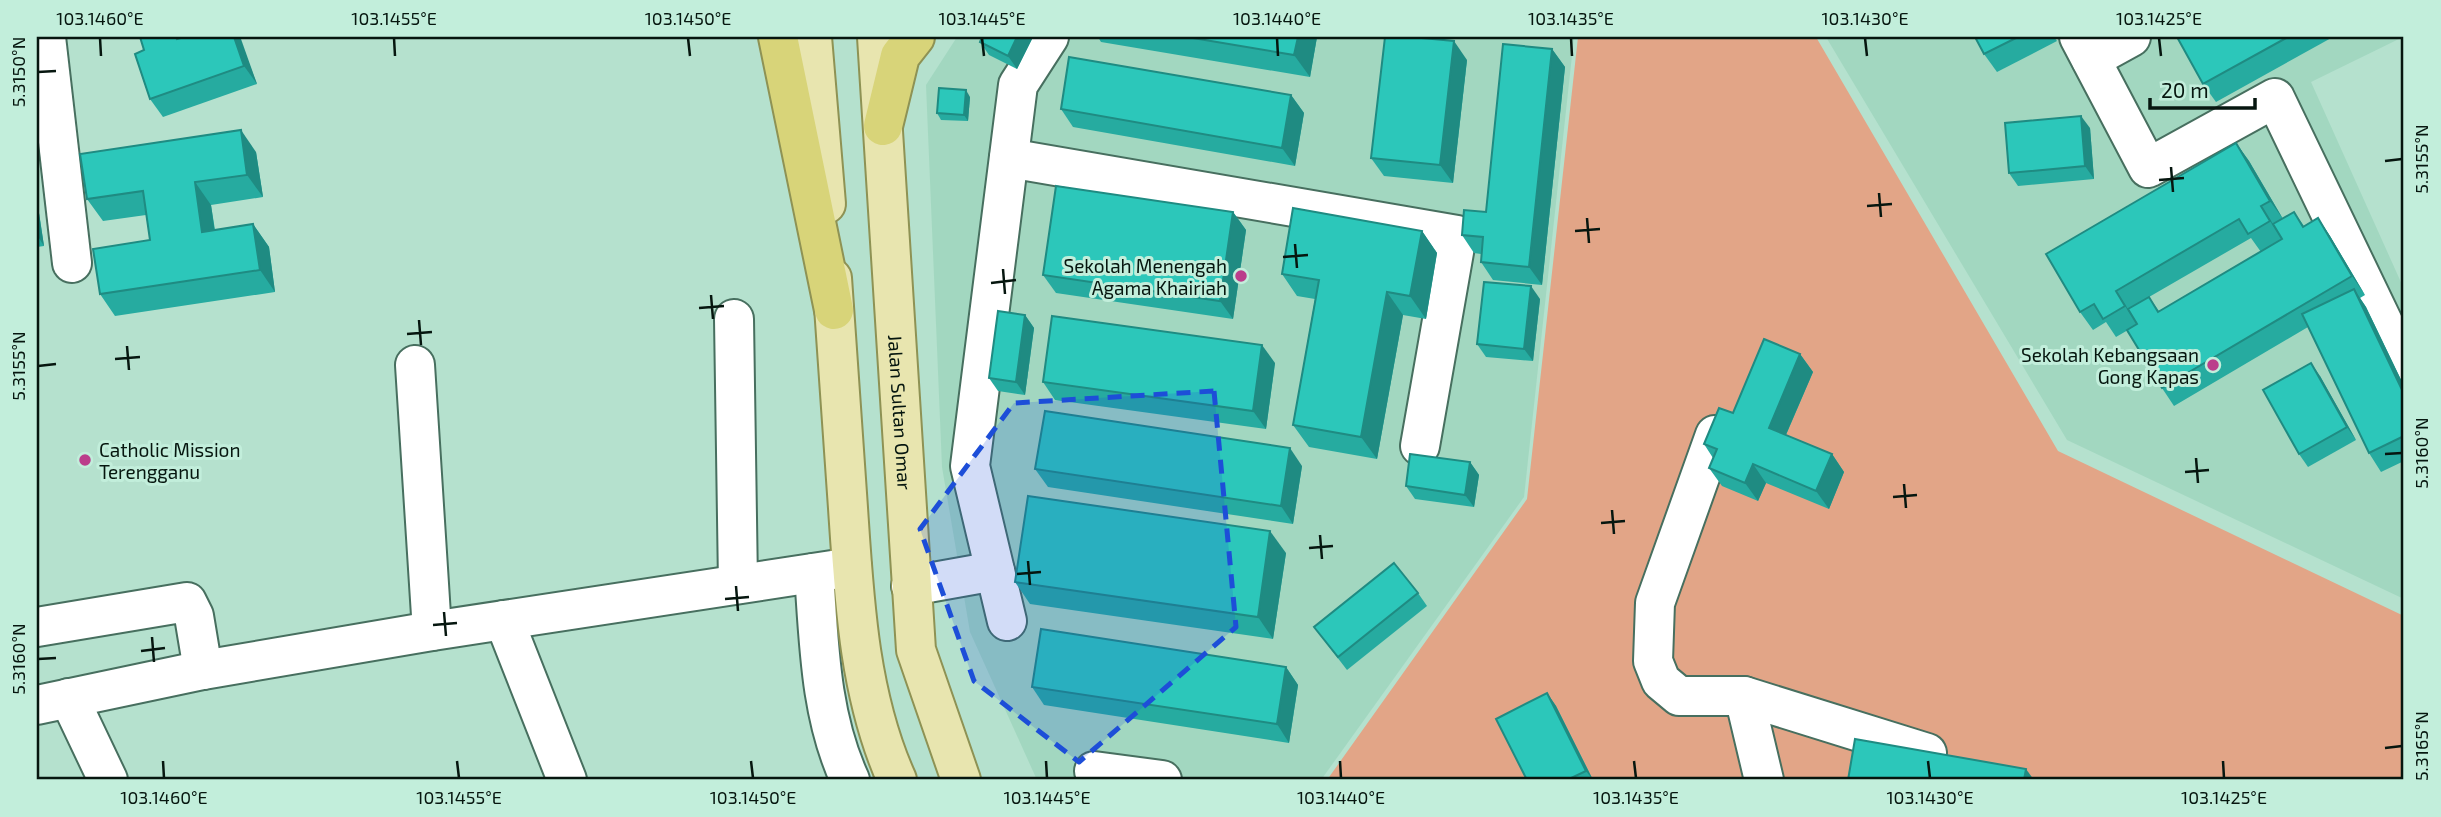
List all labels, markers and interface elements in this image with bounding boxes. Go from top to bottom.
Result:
text: 103.1460°E [56,7,144,29]
text: 103.1455°E [351,7,437,29]
text: 103.1450°E [645,7,731,29]
text: 103.1445°E [939,7,1025,29]
text: 103.1440°E [1233,7,1321,29]
text: 103.1435°E [1528,7,1614,29]
text: 103.1430°E [1821,7,1909,29]
text: 103.1425°E [2116,7,2202,29]
text: 5.3150°N [7,37,29,107]
scale bar [2150,66,2256,110]
text: 20 m [2161,77,2209,102]
text: 5.3155°N [2410,124,2432,194]
place label: Sekolah Menengah Agama Khairiah [1063,254,1227,299]
marker: Sekolah Menengah Agama Khairiah [1233,268,1249,284]
text: 5.3155°N [7,331,29,401]
street label: Jalan Sultan Omar [884,334,917,491]
place label: Sekolah Kebangsaan Gong Kapas [2021,343,2199,388]
marker: Sekolah Kebangsaan Gong Kapas [2205,357,2221,373]
text: 5.3160°N [2410,417,2432,489]
place label: Catholic Mission Terengganu [99,438,240,483]
marker: Catholic Mission Terengganu [77,452,93,468]
text: 5.3160°N [7,623,29,695]
text: 5.3165°N [2410,711,2432,781]
text: 103.1460°E [120,786,208,808]
text: 103.1455°E [416,786,502,808]
text: 103.1450°E [710,786,796,808]
text: 103.1445°E [1004,786,1090,808]
text: 103.1440°E [1297,786,1385,808]
text: 103.1435°E [1593,786,1679,808]
text: 103.1430°E [1886,786,1974,808]
text: 103.1425°E [2181,786,2267,808]

